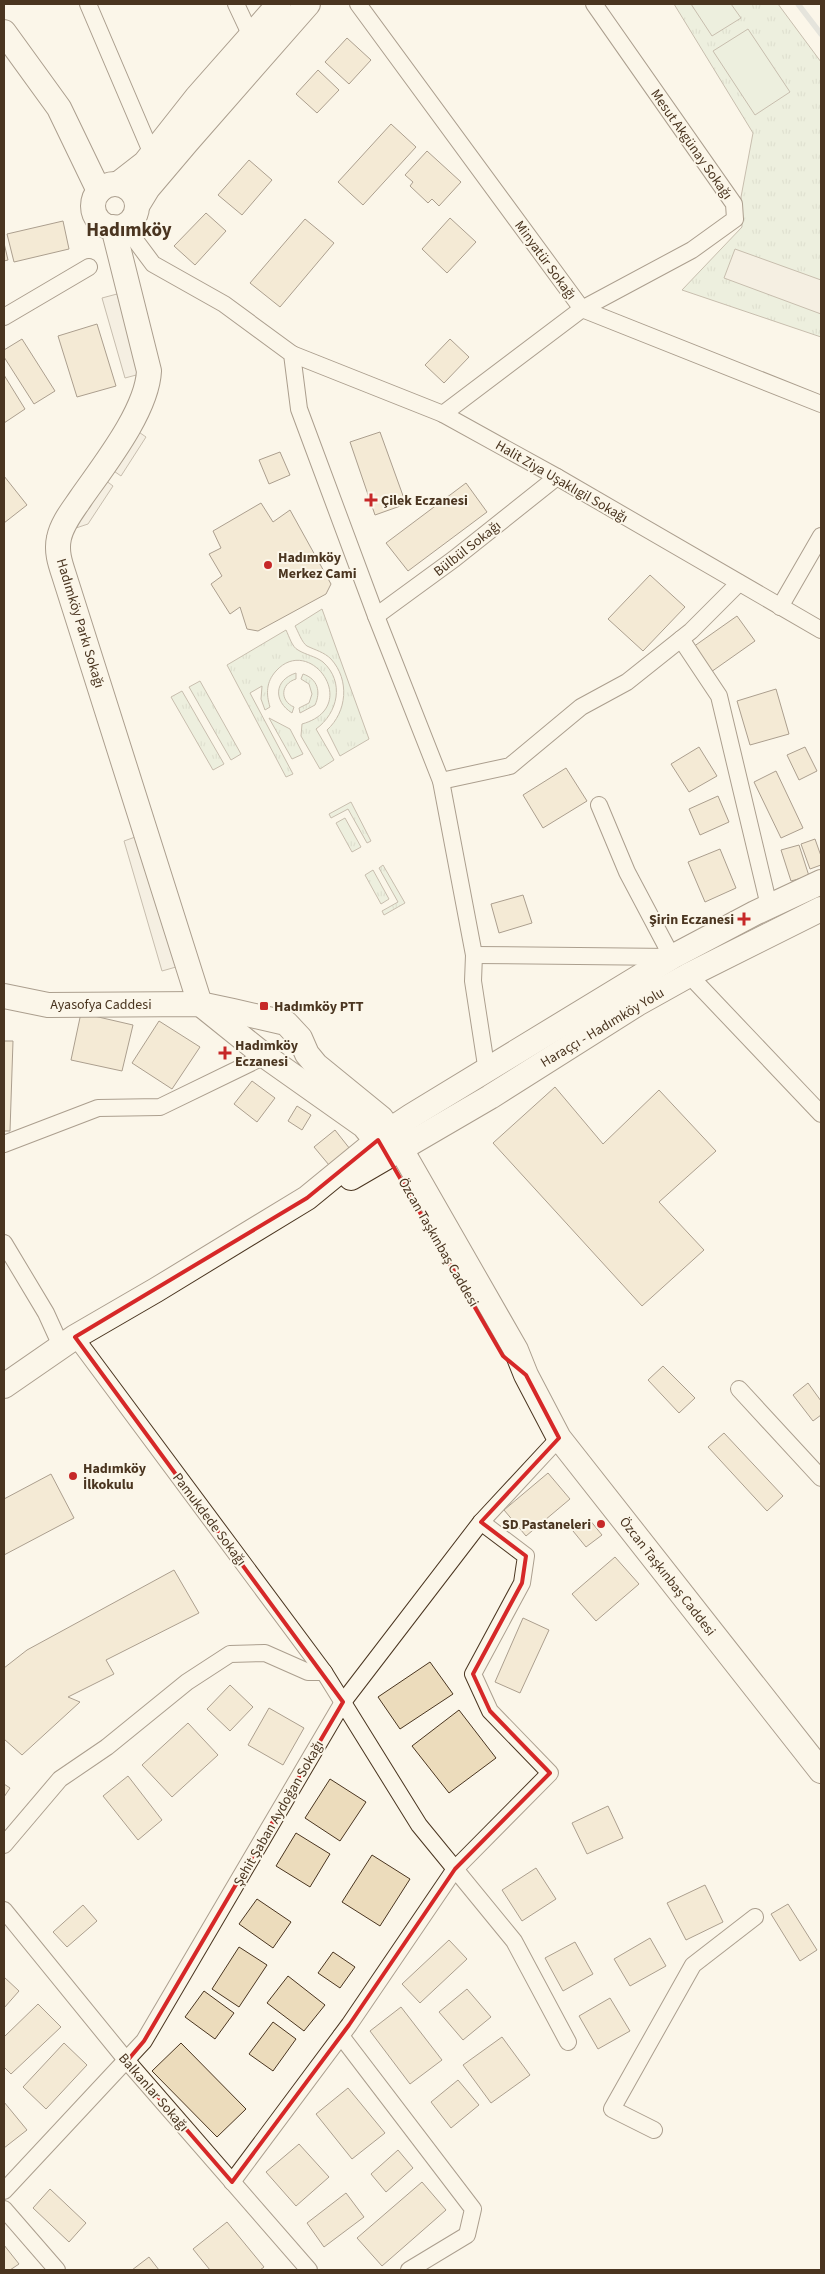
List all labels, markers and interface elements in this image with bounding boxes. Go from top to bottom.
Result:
street label: Mesut Akgünay Sokağı [646,85,737,204]
district label: Hadımköy [86,217,172,244]
street label: Minyatür Sokağı [510,217,581,304]
street label: Halit Ziya Uşaklıgil Sokağı [492,436,631,528]
place label: Çilek Eczanesi [381,491,468,511]
marker: Çilek Eczanesi [365,494,377,506]
street label: Bülbül Sokağı [430,516,506,581]
place label: Hadımköy Merkez Cami [278,548,357,584]
street label: Hadımköy Parkı Sokağı [51,556,109,690]
marker: Hadımköy Merkez Cami [262,559,274,571]
place label: Şirin Eczanesi [649,910,734,930]
marker: Şirin Eczanesi [738,913,750,925]
street label: Haraççı - Hadımköy Yolu [537,983,668,1073]
street label: Ayasofya Caddesi [50,995,152,1015]
place label: Hadımköy PTT [274,997,364,1017]
marker: Hadımköy PTT [258,1000,270,1012]
place label: Hadımköy Eczanesi [235,1036,299,1072]
marker: Hadımköy Eczanesi [219,1047,231,1059]
street label: Özcan Taşkınbaş Caddesi [393,1174,483,1311]
place label: Hadımköy İlkokulu [83,1459,147,1495]
street label: Pamukdede Sokağı [168,1469,251,1570]
marker: Hadımköy İlkokulu [67,1470,79,1482]
street label: Özcan Taşkınbaş Caddesi [614,1513,720,1640]
place label: SD Pastaneleri [502,1515,591,1535]
marker: SD Pastaneleri [595,1518,607,1530]
street label: Şehit Şaban Aydoğan Sokağı [229,1737,329,1890]
street label: Balkanlar Sokağı [114,2049,193,2136]

